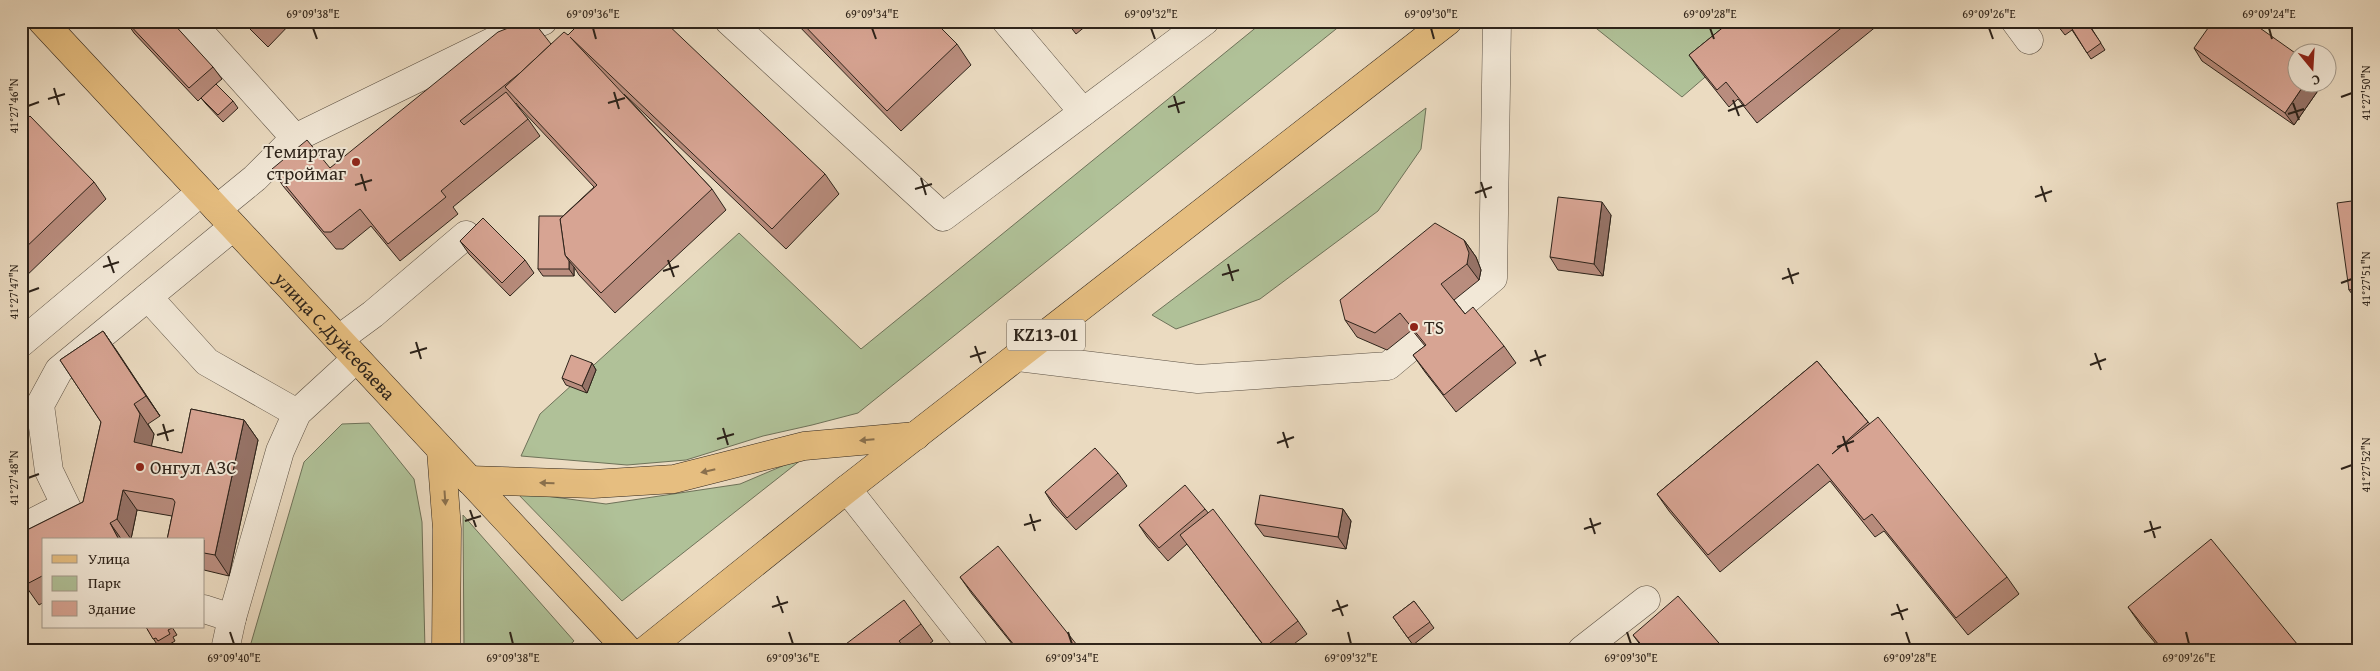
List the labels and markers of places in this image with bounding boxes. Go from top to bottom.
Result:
place label: Темиртау строймаг [263,137,346,187]
marker: Темиртау строймаг [350,156,362,168]
place label: TS [1424,313,1444,341]
marker: TS [1408,321,1420,333]
place label: Онгул АЗС [150,453,237,481]
marker: Онгул АЗС [134,461,146,473]

